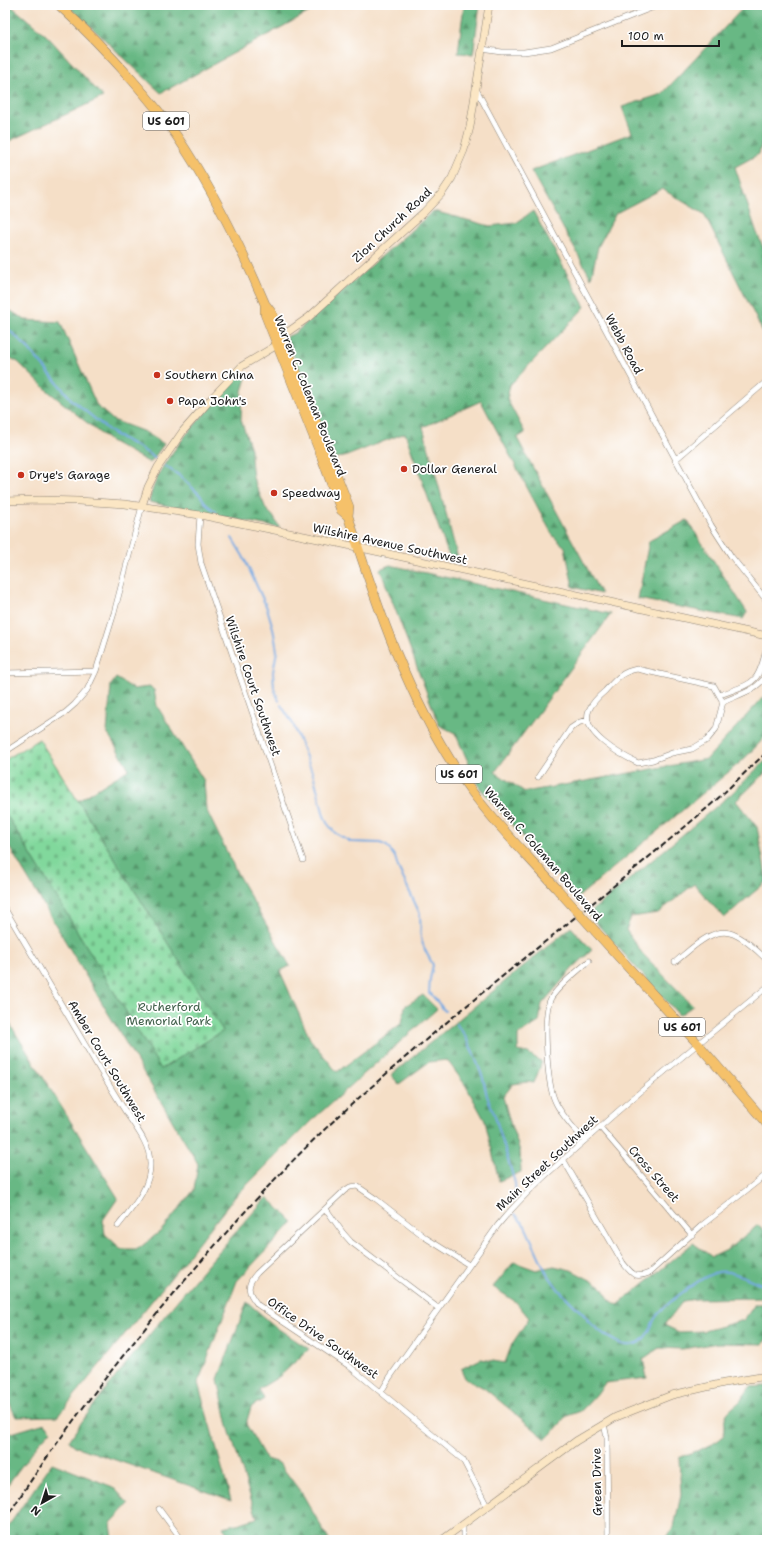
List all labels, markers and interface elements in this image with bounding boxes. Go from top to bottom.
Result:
scale bar [622,22,719,48]
text: 100 m [628,28,664,44]
road number: US 601 [143,112,189,130]
street label: Zion Church Road [349,184,435,266]
street label: Webb Road [601,311,647,377]
street label: Warren C. Coleman Boulevard [270,313,350,479]
place label: Southern China [165,367,254,383]
marker: Southern China [152,370,162,380]
place label: Papa John's [178,393,247,409]
marker: Papa John's [165,396,175,406]
place label: Dollar General [412,461,497,477]
marker: Dollar General [399,464,409,474]
place label: Drye's Garage [29,467,110,483]
marker: Drye's Garage [16,470,26,480]
place label: Speedway [282,485,341,501]
marker: Speedway [269,488,279,498]
street label: Wilshire Avenue Southwest [311,520,469,568]
street label: Wilshire Court Southwest [221,614,285,758]
road number: US 601 [436,765,482,783]
street label: Warren C. Coleman Boulevard [480,784,606,925]
street label: Amber Court Southwest [64,997,150,1125]
park label: Rutherford Memorial Park [127,999,212,1029]
road number: US 601 [659,1018,705,1036]
street label: Main Street Southwest [493,1112,601,1214]
street label: Cross Street [625,1142,683,1206]
street label: Office Drive Southwest [264,1294,382,1382]
street label: Green Drive [588,1448,606,1516]
north arrow [22,1483,62,1523]
text: N [28,1502,44,1519]

